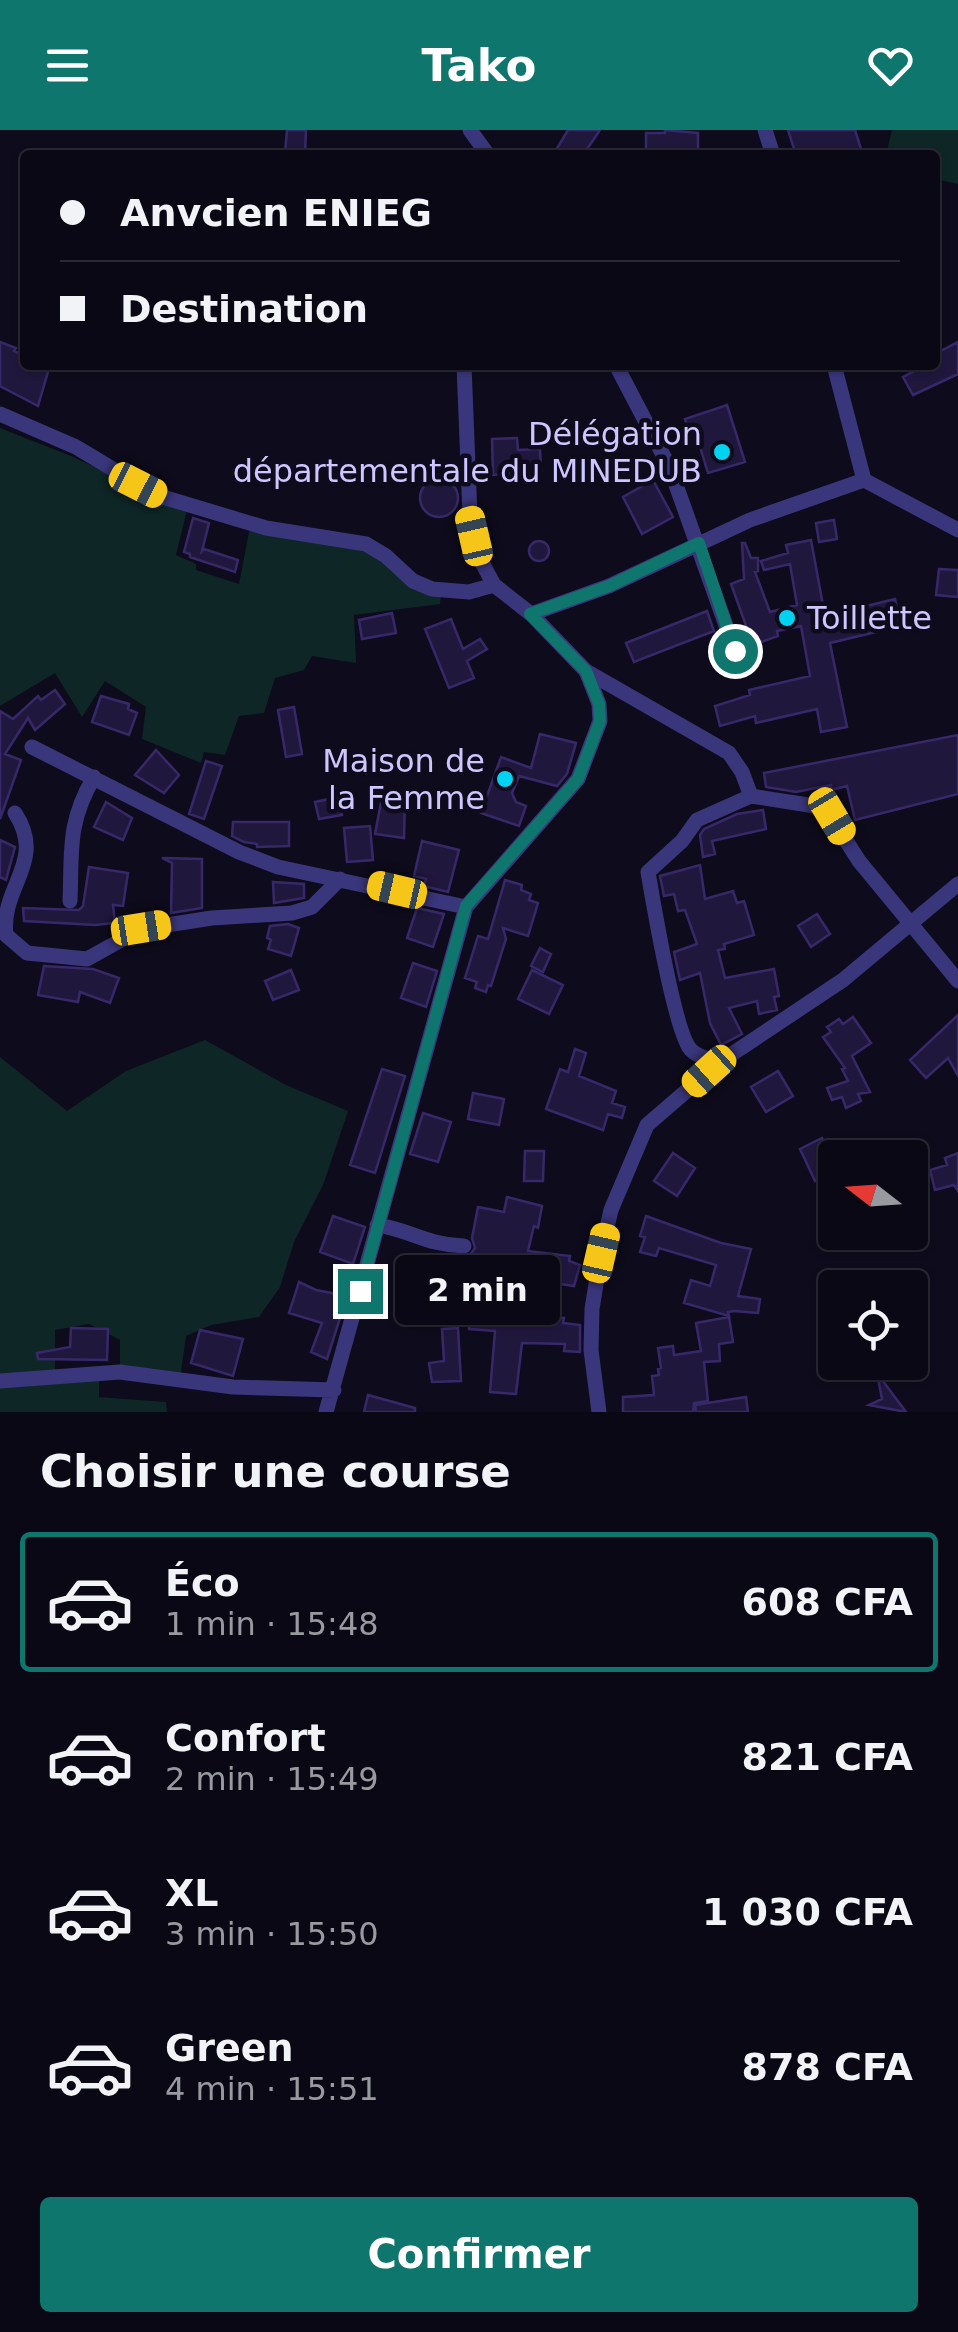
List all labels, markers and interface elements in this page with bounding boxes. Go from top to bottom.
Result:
icon: menu [40,38,95,93]
icon: heart [863,38,918,93]
text: Tako [422,39,536,92]
text: Anvcien ENIEG [120,191,432,235]
text: Destination [120,287,368,331]
place label: Délégation départementale du MINEDUB [233,415,702,490]
marker: Délégation départementale du MINEDUB [711,441,733,463]
car [104,458,172,512]
car [453,503,495,569]
place label: Toillette [806,599,932,637]
marker: Toillette [776,607,798,629]
route start [713,629,758,674]
place label: Maison de la Femme [322,742,485,817]
marker: Maison de la Femme [494,768,516,790]
car [804,783,860,849]
car [364,869,430,911]
car [109,908,173,948]
car [677,1040,741,1102]
north arrow [818,1140,928,1250]
map controls [818,1140,928,1380]
car [580,1220,622,1286]
callout: 2 min [395,1256,560,1326]
route end [338,1269,383,1314]
button: locate [818,1270,928,1380]
text: 2 min [427,1271,528,1309]
text: Choisir une course [40,1445,511,1498]
icon: car [45,1557,135,1647]
text: Éco [165,1561,240,1605]
text: 608 CFA [742,1580,913,1624]
text: 1 min · 15:48 [165,1605,379,1643]
icon: car [45,1712,135,1802]
text: Confort [165,1716,326,1760]
text: 821 CFA [742,1735,913,1779]
text: 2 min · 15:49 [165,1760,379,1798]
icon: car [45,1867,135,1957]
text: XL [165,1871,219,1915]
text: 1 030 CFA [702,1890,913,1934]
text: 3 min · 15:50 [165,1915,379,1953]
icon: car [45,2022,135,2112]
text: Green [165,2026,294,2070]
text: 878 CFA [742,2045,913,2089]
text: 4 min · 15:51 [165,2070,379,2108]
button: Confirmer [40,2197,918,2312]

